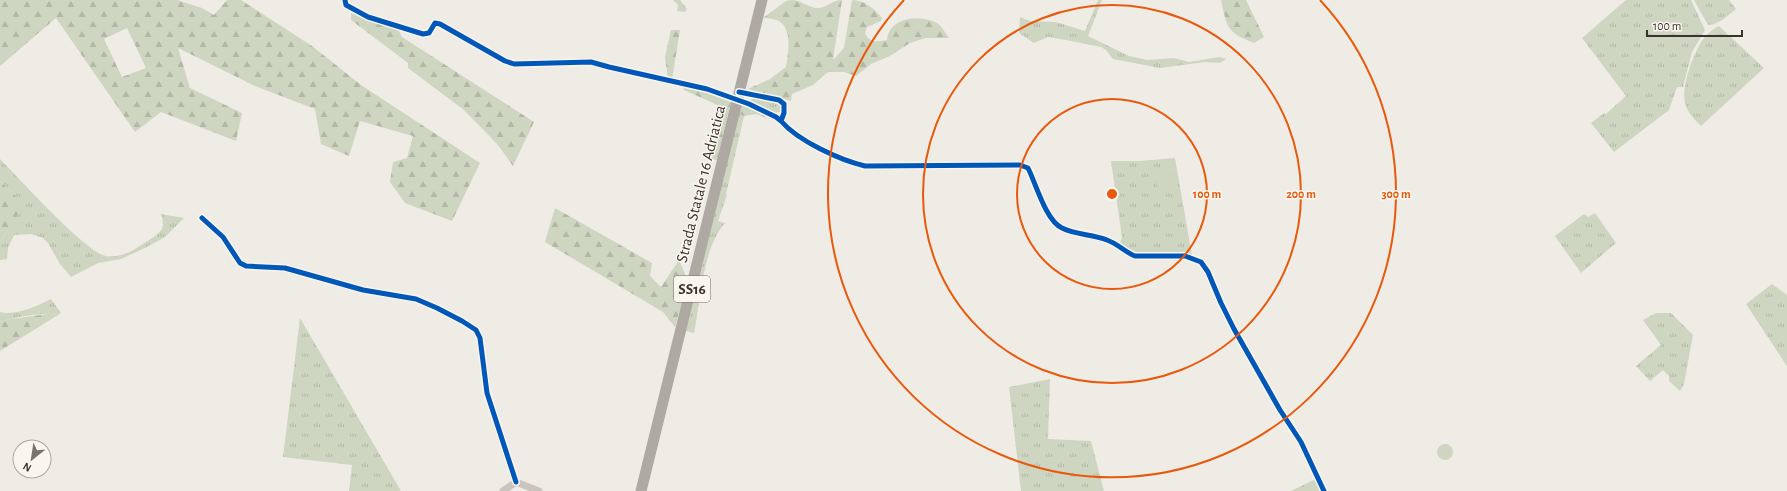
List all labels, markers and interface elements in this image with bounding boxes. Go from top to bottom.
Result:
scale bar [1647,12,1742,38]
text: 100 m [1653,20,1681,32]
street label: Strada Statale 16 Adriatica [674,104,728,264]
centre of rings [1105,187,1119,201]
text: 100 m [1193,188,1221,200]
text: 200 m [1286,188,1316,200]
text: 300 m [1381,188,1411,200]
road number: SS16 [674,276,710,302]
north arrow [12,439,52,479]
text: N [21,461,33,474]

